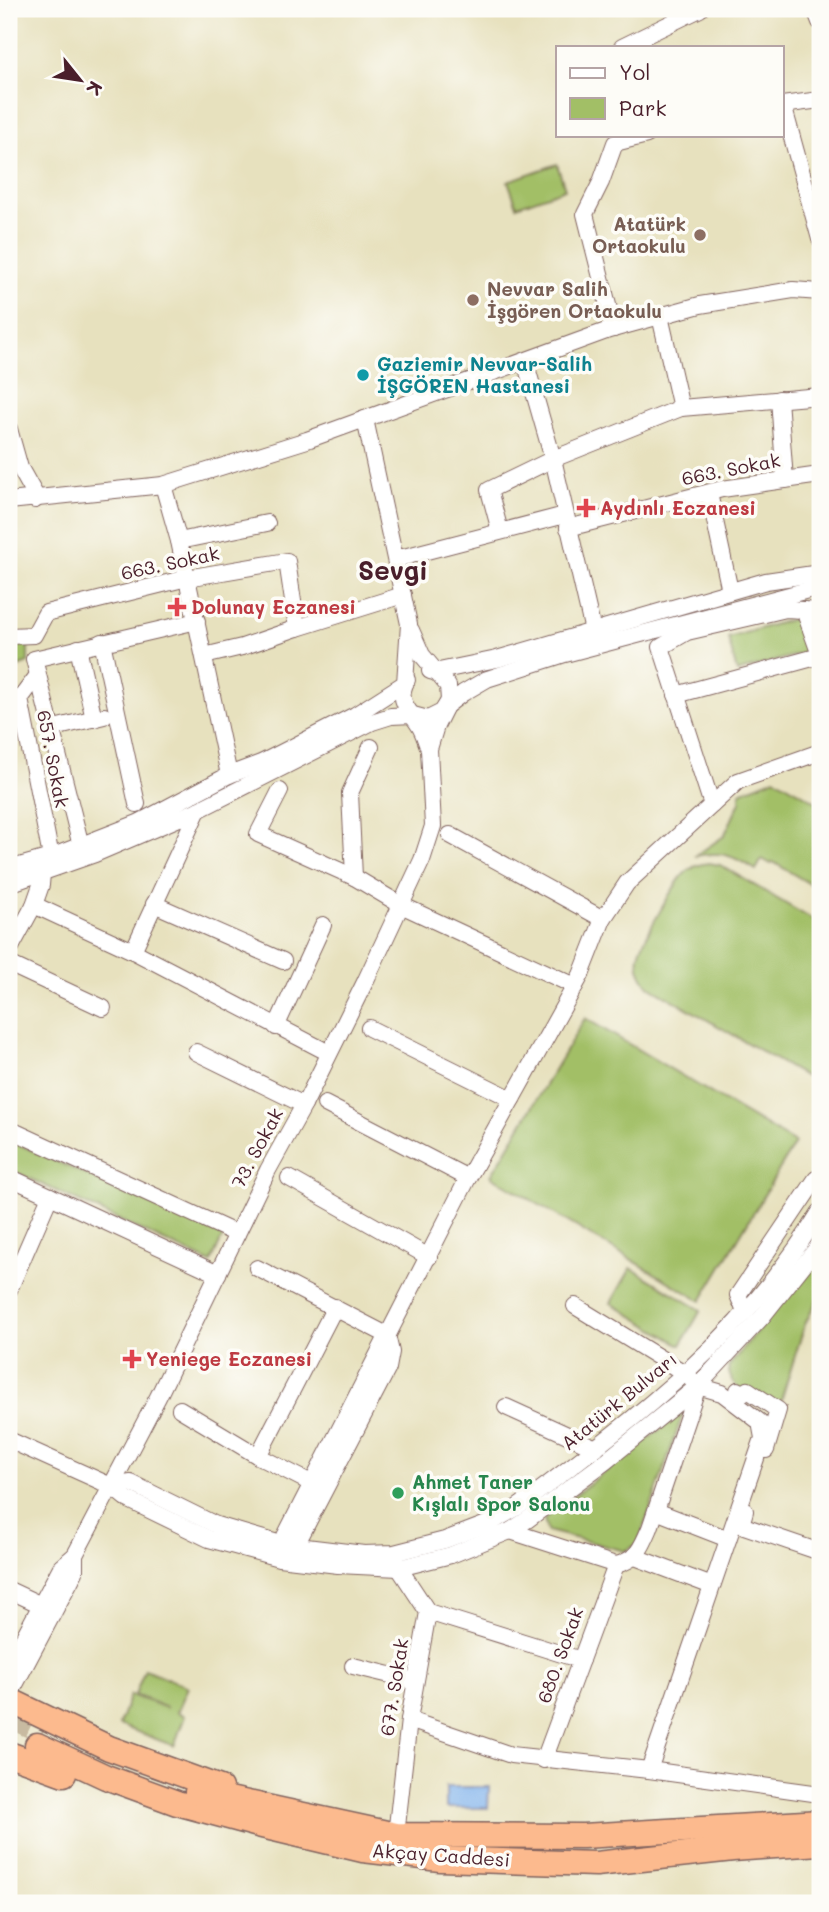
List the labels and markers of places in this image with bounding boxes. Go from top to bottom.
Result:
place label: Atatürk Ortaokulu [592,211,686,258]
marker: Atatürk Ortaokulu [692,227,708,243]
place label: Nevvar Salih İşgören Ortaokulu [487,276,662,324]
marker: Nevvar Salih İşgören Ortaokulu [465,292,481,308]
place label: Gaziemir Nevvar-Salih İŞGÖREN Hastanesi [377,351,592,398]
marker: Gaziemir Nevvar-Salih İŞGÖREN Hastanesi [355,367,371,383]
place label: Aydınlı Eczanesi [600,495,756,520]
marker: Aydınlı Eczanesi [578,500,594,516]
place label: Dolunay Eczanesi [191,594,356,619]
marker: Dolunay Eczanesi [169,599,185,615]
place label: Yeniege Eczanesi [146,1346,312,1371]
marker: Yeniege Eczanesi [124,1351,140,1367]
place label: Ahmet Taner Kışlalı Spor Salonu [412,1469,590,1517]
marker: Ahmet Taner Kışlalı Spor Salonu [390,1485,406,1501]

